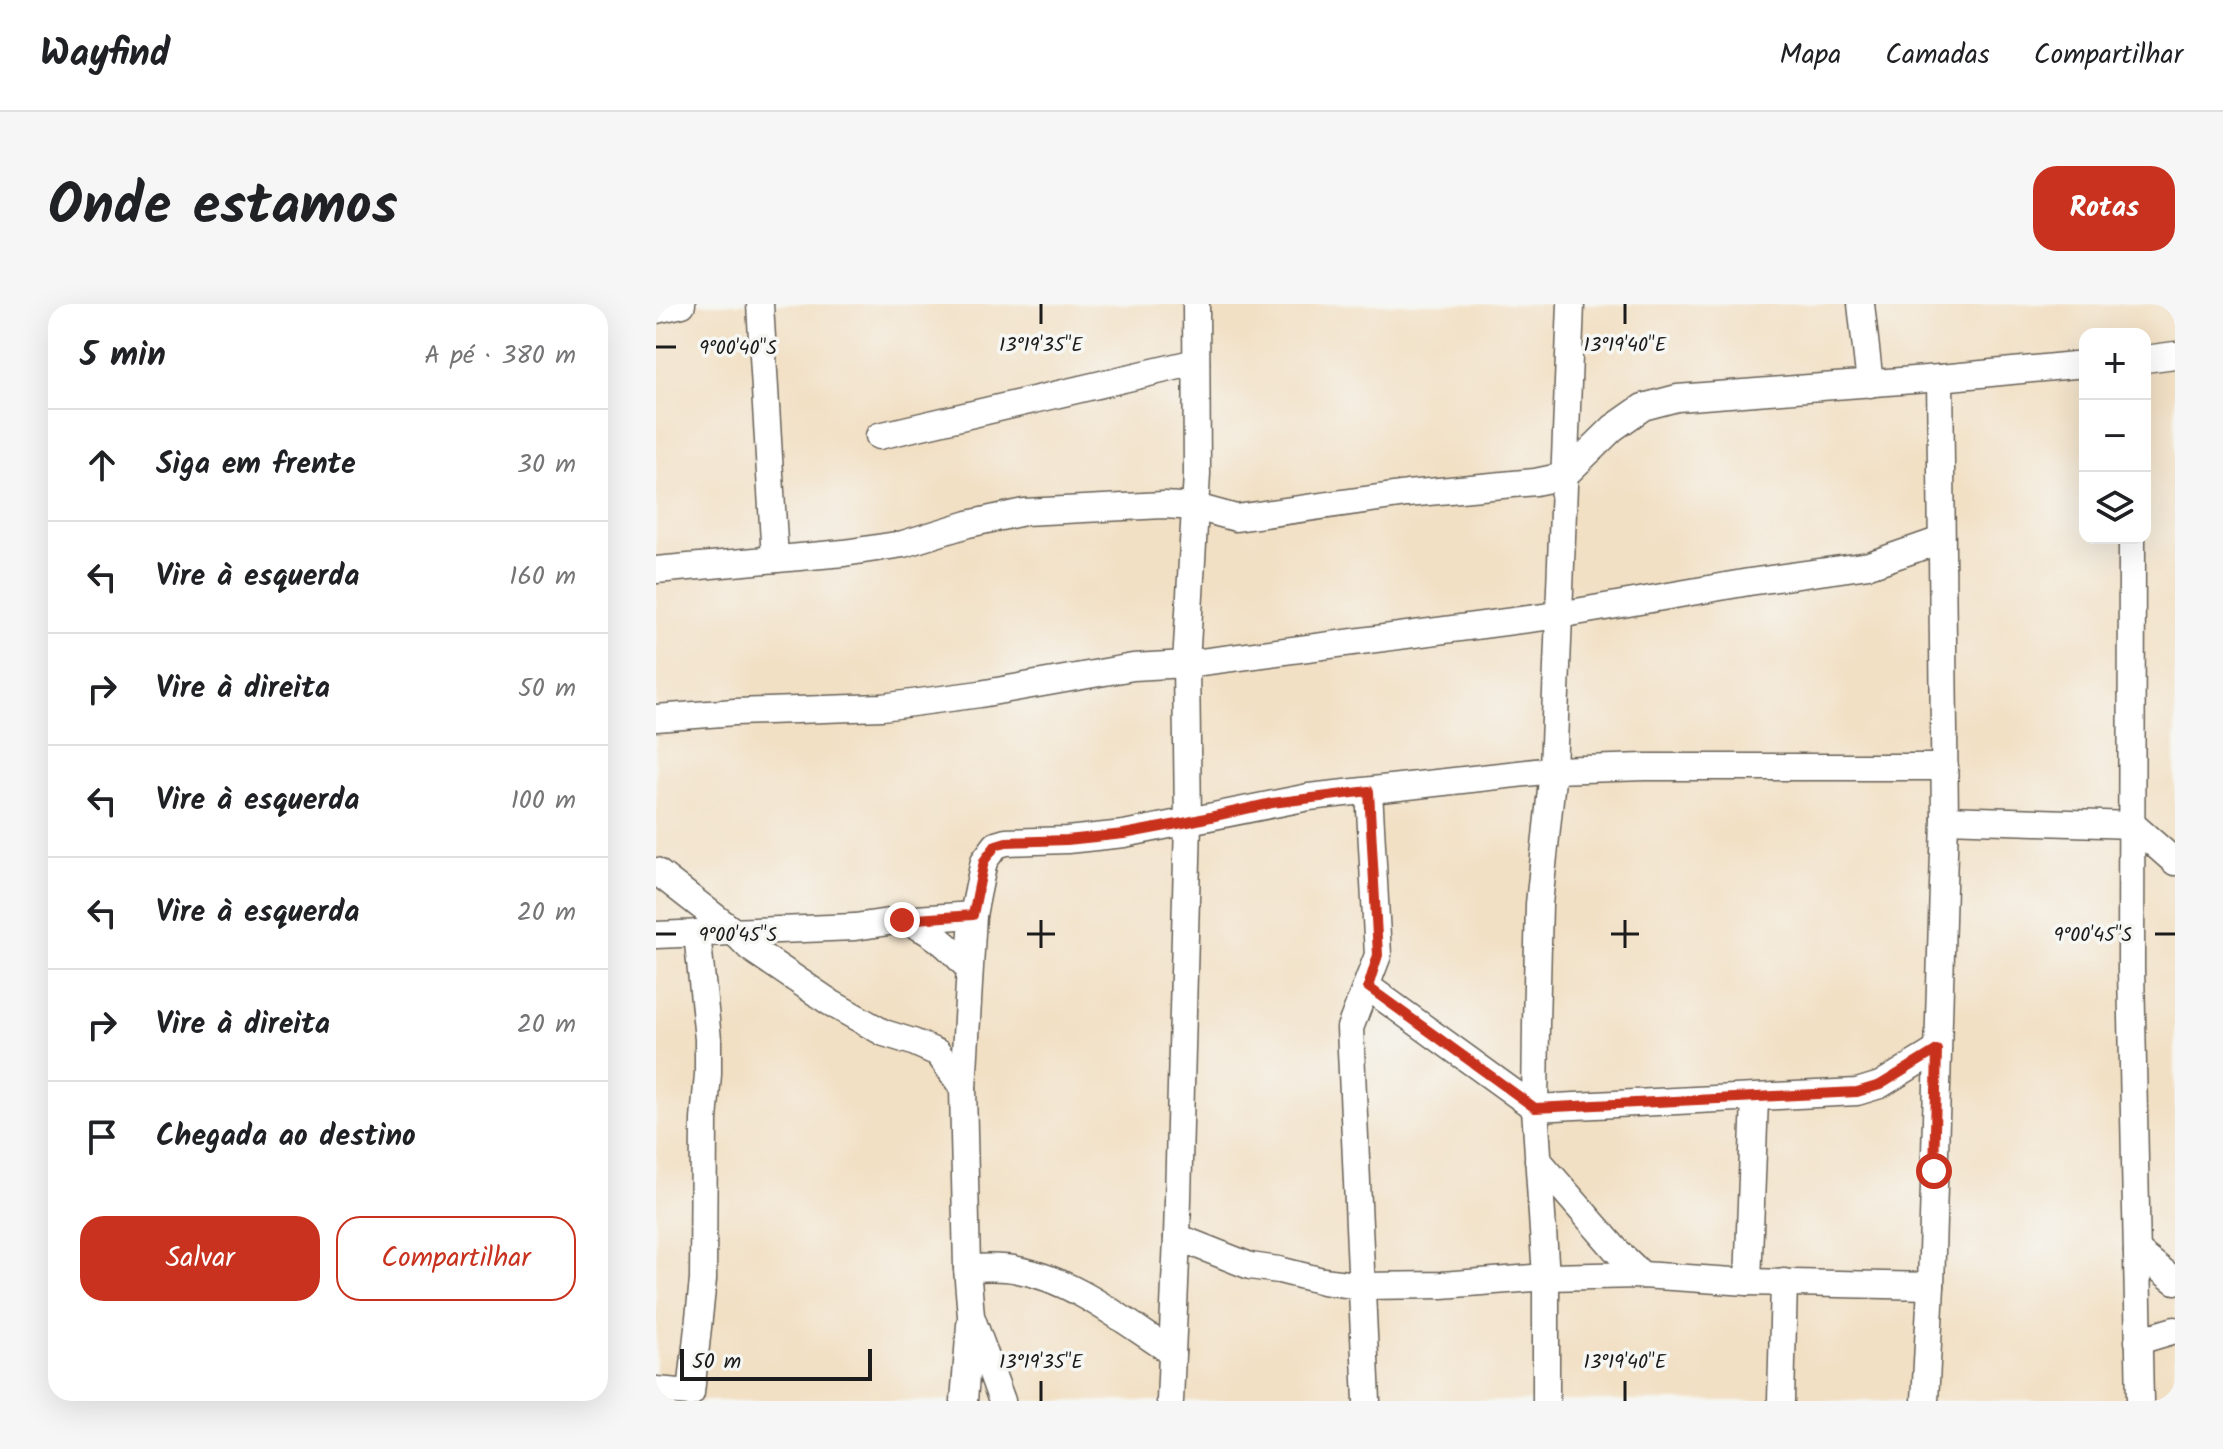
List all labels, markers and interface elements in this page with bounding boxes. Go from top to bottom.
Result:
text: Wayfind [40,25,170,85]
text: Mapa [1780,33,1841,78]
text: Camadas [1885,33,1990,78]
text: Compartilhar [2034,33,2183,78]
text: Onde estamos [48,163,398,253]
button: Rotas [2033,166,2175,251]
map controls [2079,328,2151,544]
button: + [2079,328,2151,400]
text: 5 min [80,329,166,383]
text: 13°19'35"E [999,330,1084,362]
text: 13°19'40"E [1584,330,1668,362]
text: 9°00'40"S [699,333,777,365]
text: A pé · 380 m [424,335,576,377]
button: − [2079,400,2151,472]
text: Siga em frente [156,441,356,489]
icon: ahead [80,443,124,487]
text: 30 m [517,444,576,486]
button: layers [2079,472,2151,544]
text: Vire à esquerda [156,553,360,601]
icon: left [80,555,124,599]
text: 160 m [509,556,576,598]
text: Vire à direita [156,665,330,713]
icon: right [80,667,124,711]
text: 50 m [518,668,576,710]
text: Vire à esquerda [156,777,360,825]
icon: left [80,779,124,823]
text: 100 m [511,780,576,822]
text: Vire à esquerda [156,889,360,937]
icon: left [80,891,124,935]
text: 20 m [517,892,576,934]
route end [884,902,920,938]
text: 9°00'45"S [699,920,778,952]
text: 9°00'45"S [2054,920,2133,952]
text: Vire à direita [156,1001,330,1049]
icon: right [80,1003,124,1047]
text: 20 m [517,1004,576,1046]
text: Chegada ao destino [156,1113,416,1161]
icon: arrive [80,1115,124,1159]
route start [1916,1153,1952,1189]
button: Salvar [80,1216,320,1301]
button: Compartilhar [336,1216,576,1301]
scale bar [680,1345,872,1381]
text: 50 m [692,1345,741,1380]
text: 13°19'35"E [999,1347,1084,1379]
text: 13°19'40"E [1584,1347,1668,1379]

